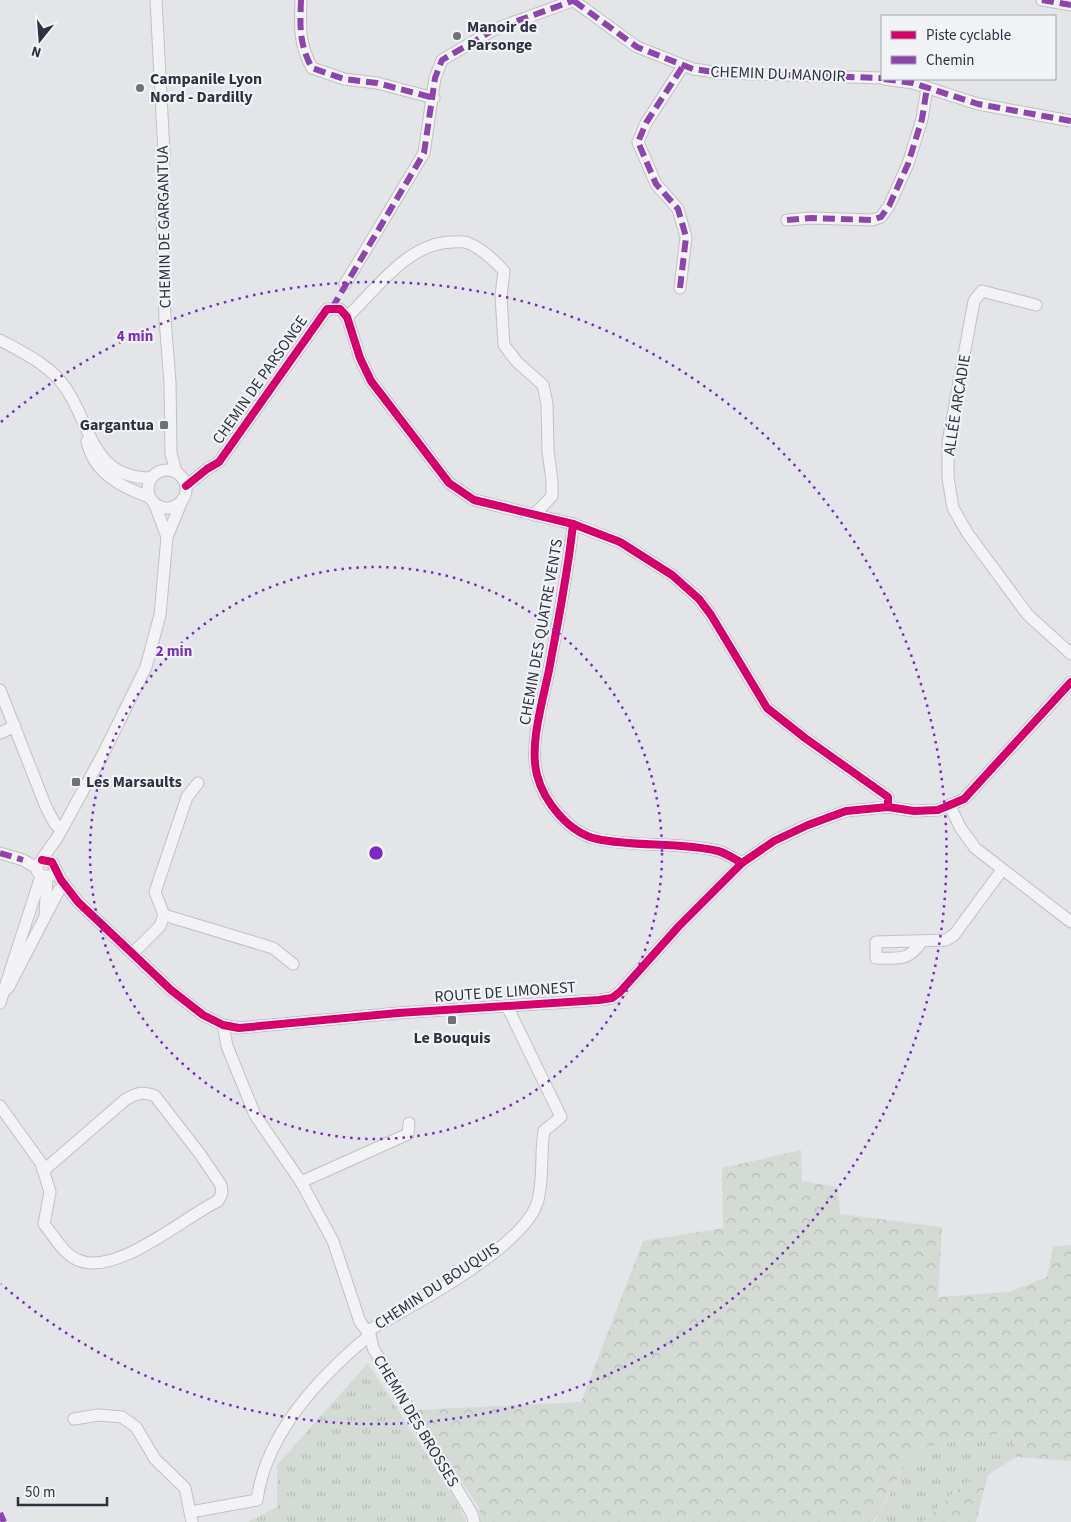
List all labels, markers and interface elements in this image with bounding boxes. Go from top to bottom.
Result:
north arrow [15,15,65,65]
legend [881,15,1056,80]
place label: Manoir de Parsonge [467,16,537,56]
text: Piste cyclable [926,25,1011,46]
marker: Manoir de Parsonge [451,30,463,42]
text: N [29,41,44,62]
text: Chemin [926,50,975,71]
street label: CHEMIN DU MANOIR [710,61,846,87]
place label: Campanile Lyon Nord - Dardilly [150,68,262,108]
marker: Campanile Lyon Nord - Dardilly [134,82,146,94]
street label: CHEMIN DE GARGANTUA [152,145,176,309]
street label: CHEMIN DE PARSONGE [207,311,313,449]
text: 4 min [117,326,153,347]
street label: ALLÉE ARCADIE [938,353,976,457]
place label: Gargantua [80,414,154,436]
marker: Gargantua [158,419,170,431]
street label: CHEMIN DES QUATRE VENTS [514,537,568,727]
text: 2 min [156,641,192,662]
place label: Les Marsaults [86,771,182,793]
marker: Les Marsaults [70,776,82,788]
centre of rings [367,844,385,862]
street label: ROUTE DE LIMONEST [434,976,577,1008]
marker: Le Bouquis [446,1014,458,1026]
place label: Le Bouquis [414,1027,490,1049]
street label: CHEMIN DU BOUQUIS [370,1237,504,1335]
street label: CHEMIN DES BROSSES [368,1351,464,1491]
scale bar [18,1474,106,1506]
text: 50 m [25,1482,55,1503]

